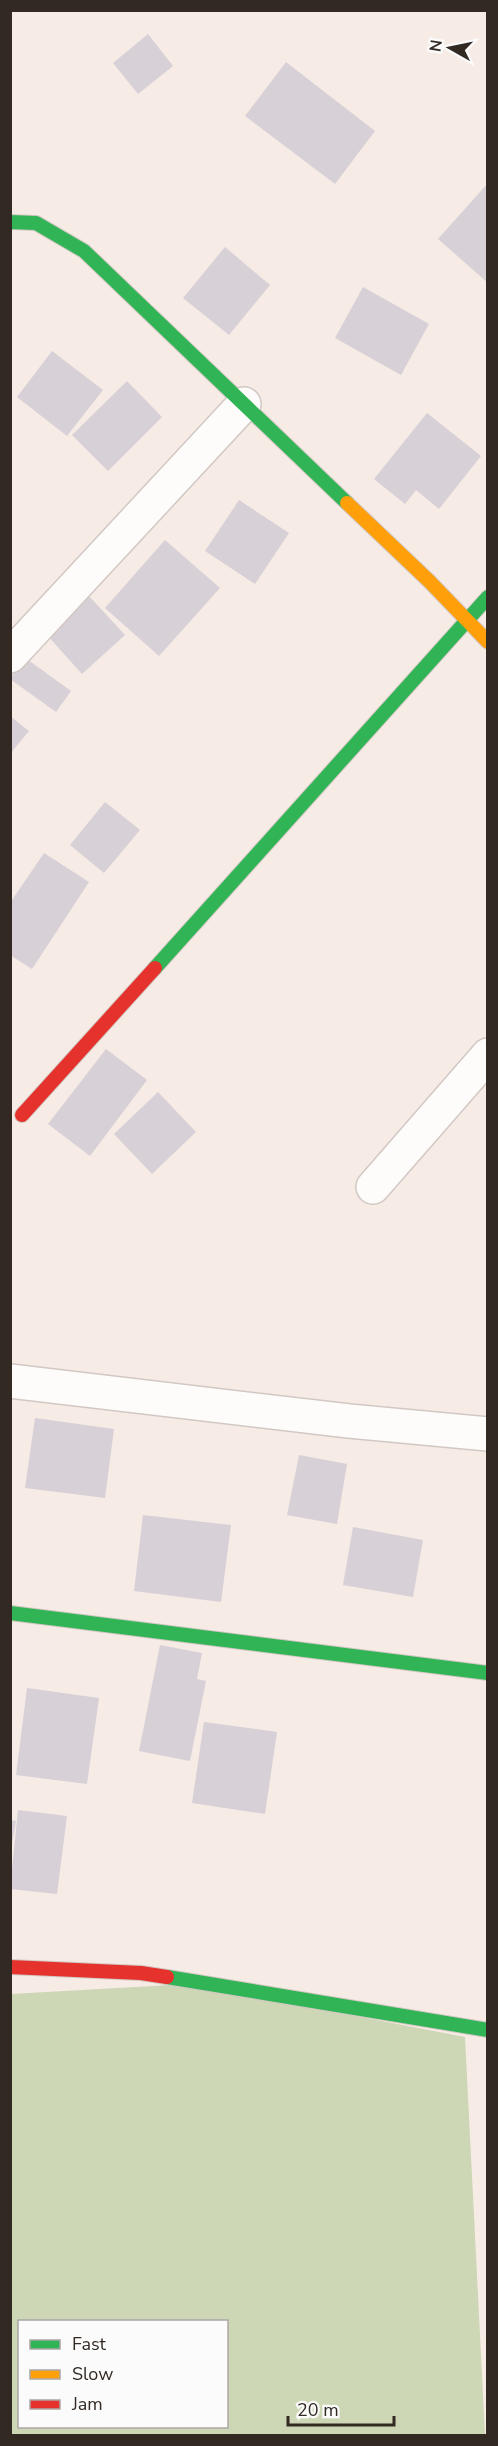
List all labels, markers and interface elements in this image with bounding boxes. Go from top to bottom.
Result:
north arrow [420,18,480,78]
text: N [424,38,448,53]
legend [18,2320,228,2428]
text: Fast [72,2332,107,2356]
text: Slow [72,2362,113,2386]
scale bar [288,2389,394,2427]
text: Jam [71,2392,103,2416]
text: 20 m [297,2398,339,2422]

